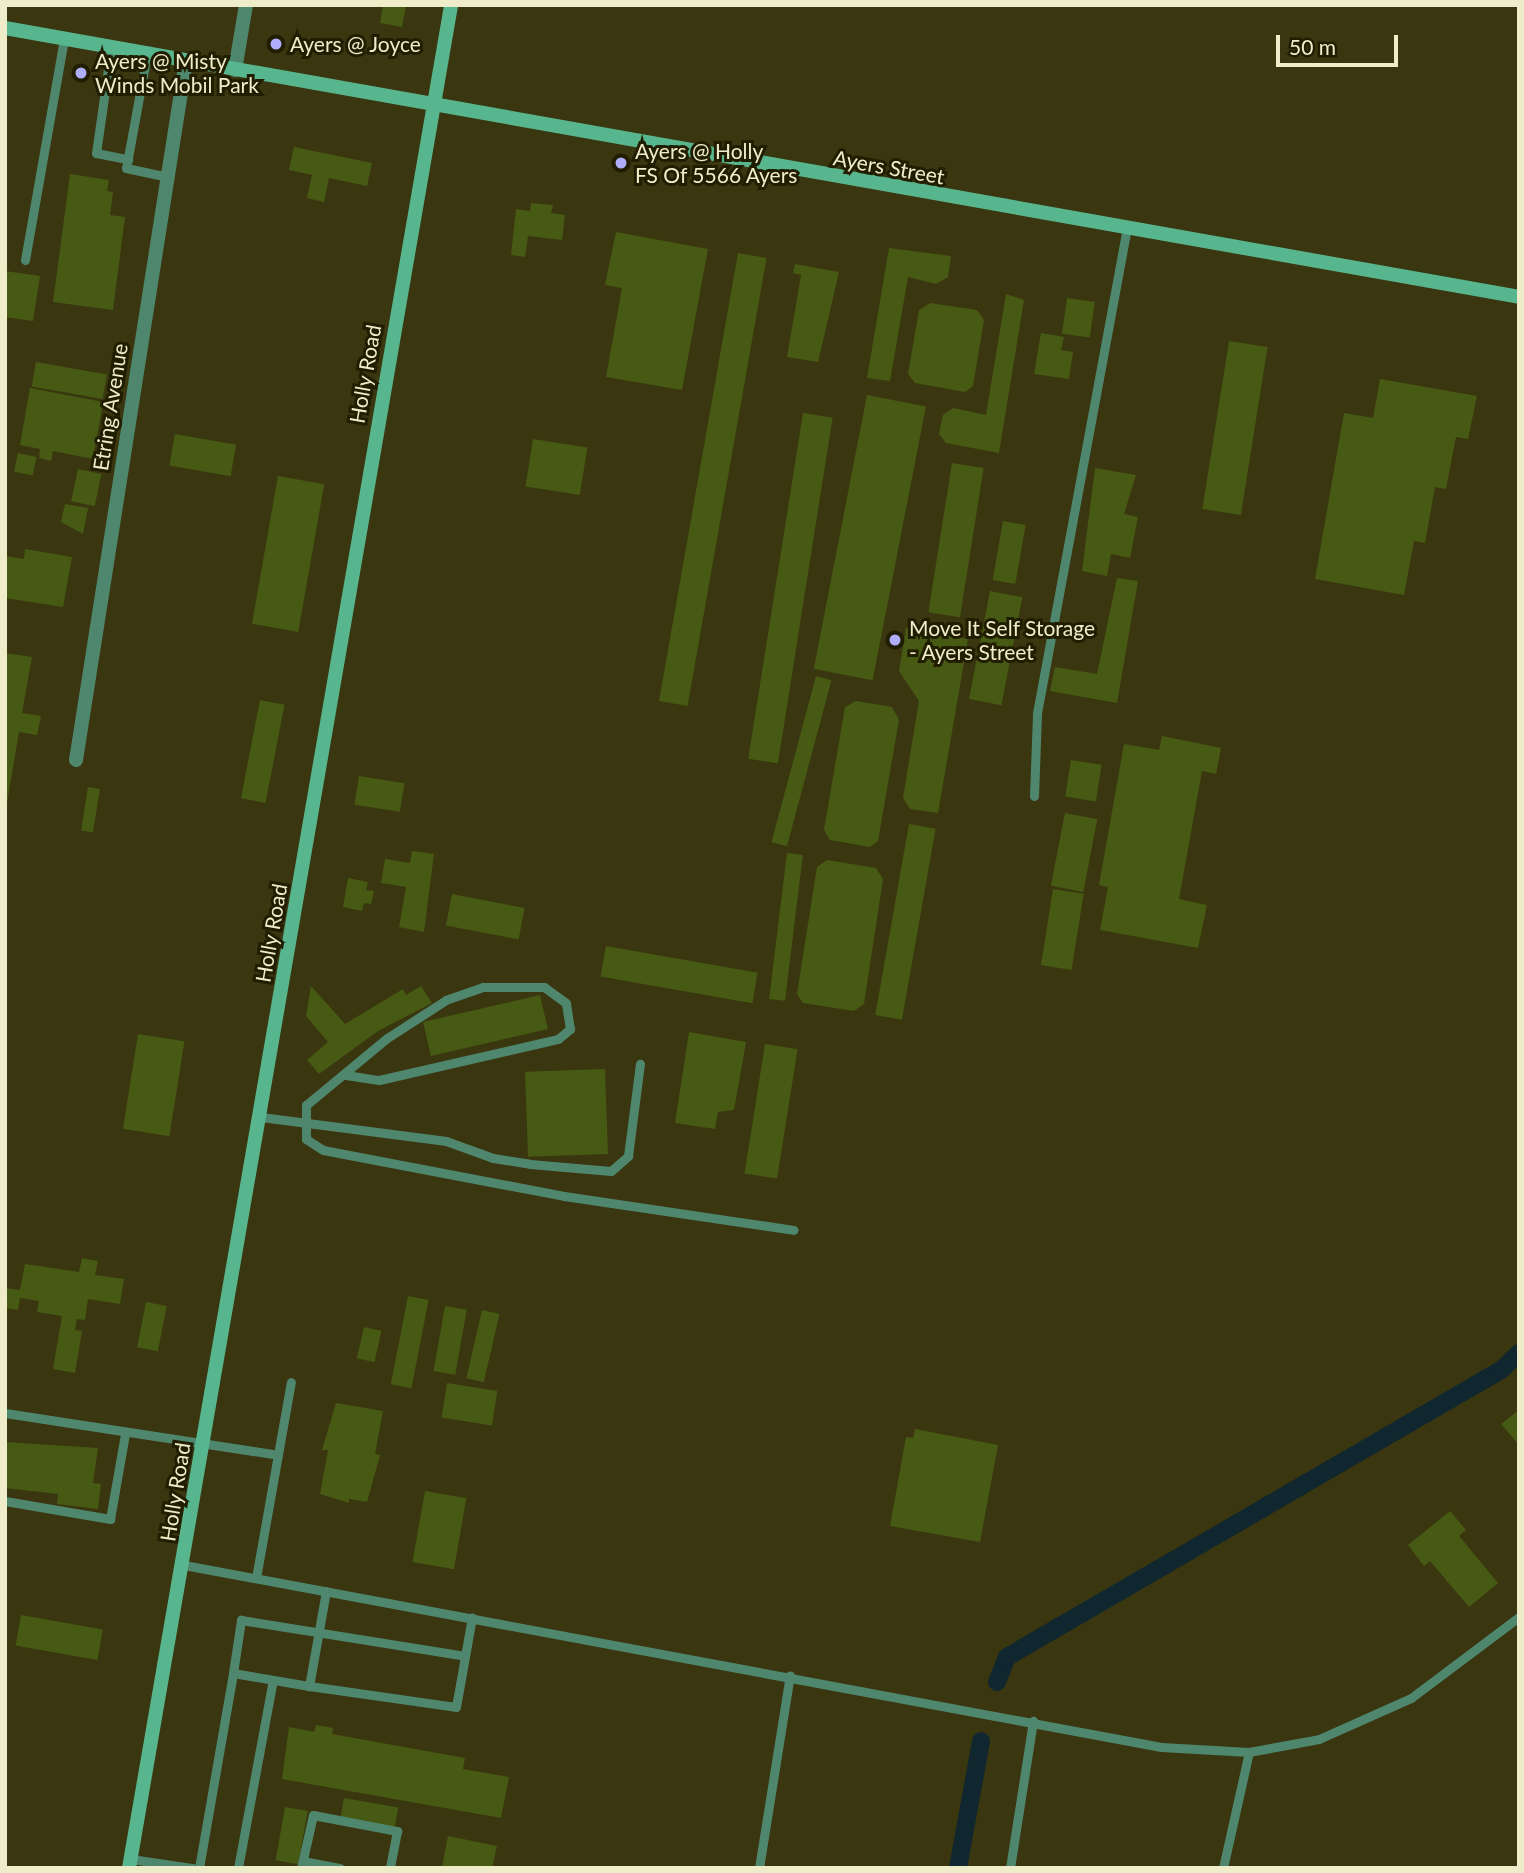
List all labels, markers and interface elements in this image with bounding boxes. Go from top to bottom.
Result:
scale bar [1279,21,1402,65]
place label: Ayers @ Joyce [290,31,421,57]
text: 50 m [1289,34,1336,59]
marker: Ayers @ Joyce [268,36,284,52]
place label: Ayers @ Misty Winds Mobil Park [95,48,259,98]
marker: Ayers @ Misty Winds Mobil Park [73,65,89,81]
place label: Ayers @ Holly FS Of 5566 Ayers [635,138,798,188]
street label: Ayers Street [832,145,946,189]
marker: Ayers @ Holly FS Of 5566 Ayers [613,155,629,171]
street label: Holly Road [344,322,386,426]
street label: Etring Avenue [87,341,133,473]
place label: Move It Self Storage - Ayers Street [909,615,1095,665]
marker: Move It Self Storage - Ayers Street [887,632,903,648]
street label: Holly Road [250,881,292,985]
street label: Holly Road [155,1440,195,1544]

